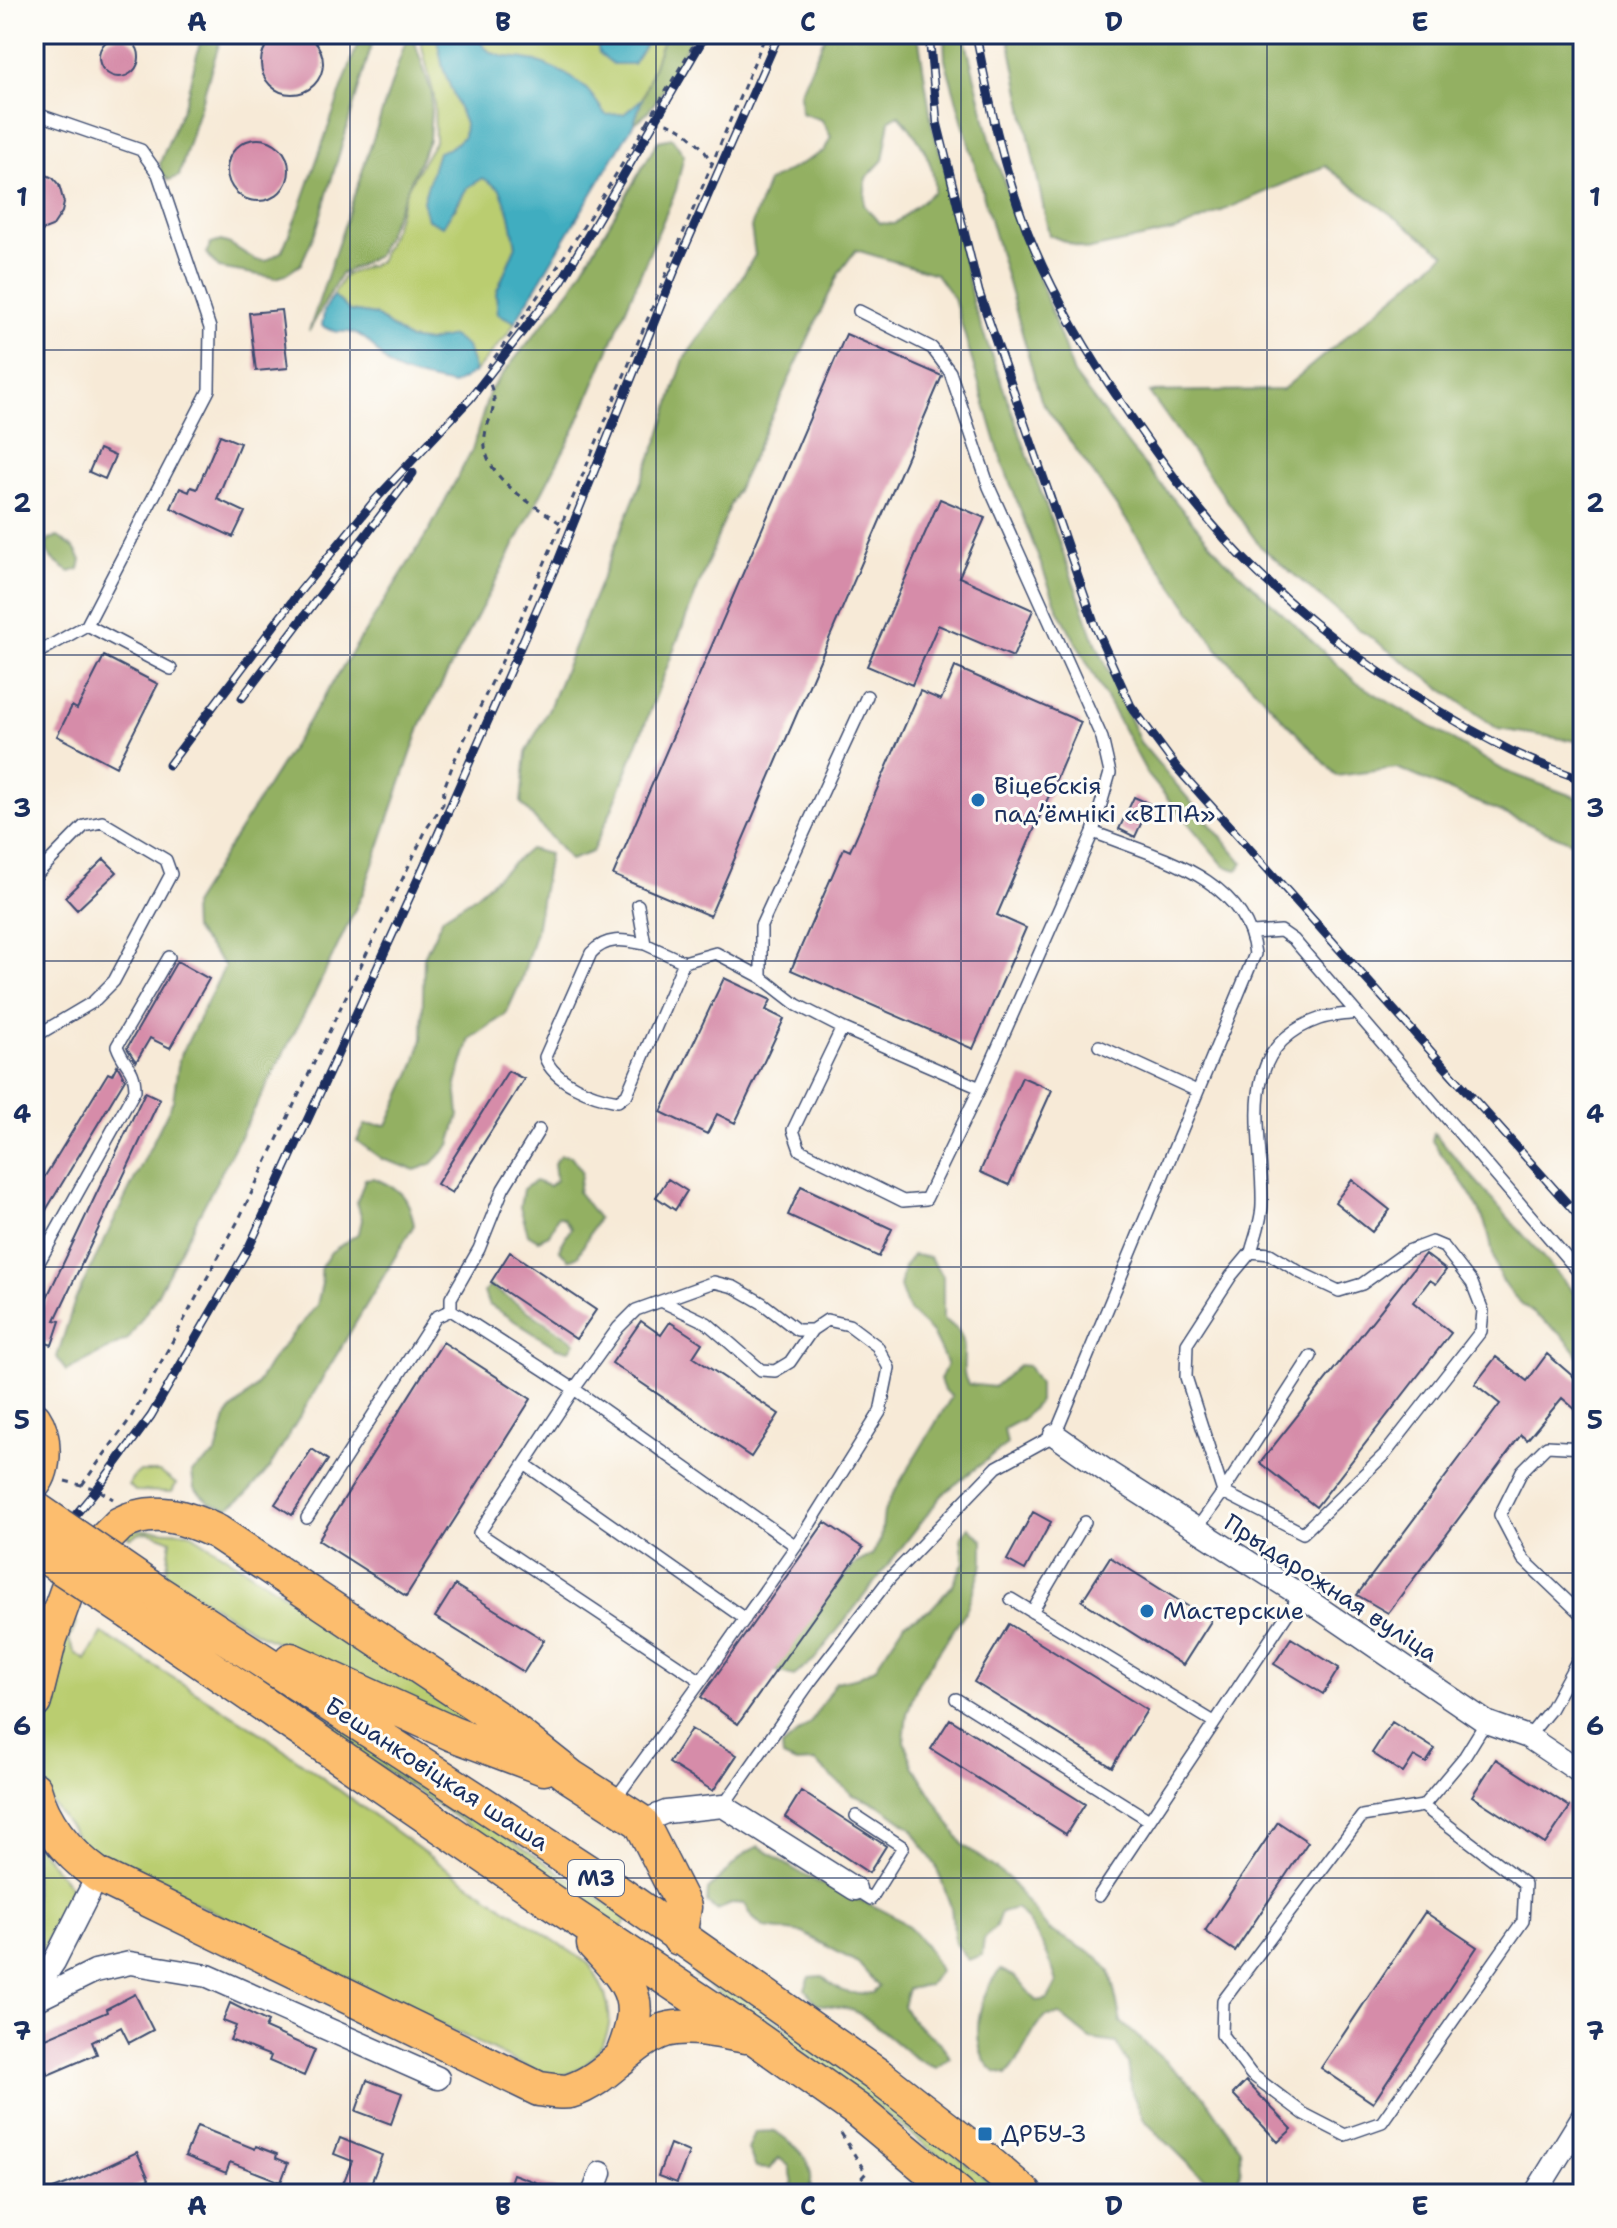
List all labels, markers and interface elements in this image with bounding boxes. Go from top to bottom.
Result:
text: A [187,4,207,39]
text: B [495,4,511,39]
text: C [800,4,816,39]
text: D [1105,4,1123,39]
text: E [1411,4,1429,39]
text: 1 [16,179,28,214]
text: 1 [1589,179,1601,214]
text: 2 [13,485,31,520]
text: 2 [1586,485,1604,520]
place label: Віцебскія падʼёмнікі «ВІПА» [994,770,1215,830]
text: 3 [13,790,31,825]
text: 3 [1586,790,1604,825]
marker: Віцебскія падʼёмнікі «ВІПА» [969,791,987,809]
text: 4 [13,1096,31,1131]
text: 4 [1586,1096,1604,1131]
text: 5 [14,1402,30,1437]
text: 5 [1587,1402,1603,1437]
street label: Прыдарожная вуліца [1218,1507,1444,1669]
place label: Мастерские [1163,1595,1304,1627]
marker: Мастерские [1138,1602,1156,1620]
street label: Бешанковіцкая шаша [319,1690,555,1858]
text: 6 [13,1708,31,1743]
text: 6 [1586,1708,1604,1743]
road number: М3 [568,1860,624,1896]
text: 7 [13,2013,31,2048]
text: 7 [1586,2013,1604,2048]
place label: ДРБУ-3 [1001,2118,1087,2150]
marker: ДРБУ-3 [976,2125,994,2143]
text: A [187,2188,207,2223]
text: B [495,2188,511,2223]
text: C [800,2188,816,2223]
text: D [1105,2188,1123,2223]
text: E [1411,2188,1429,2223]

